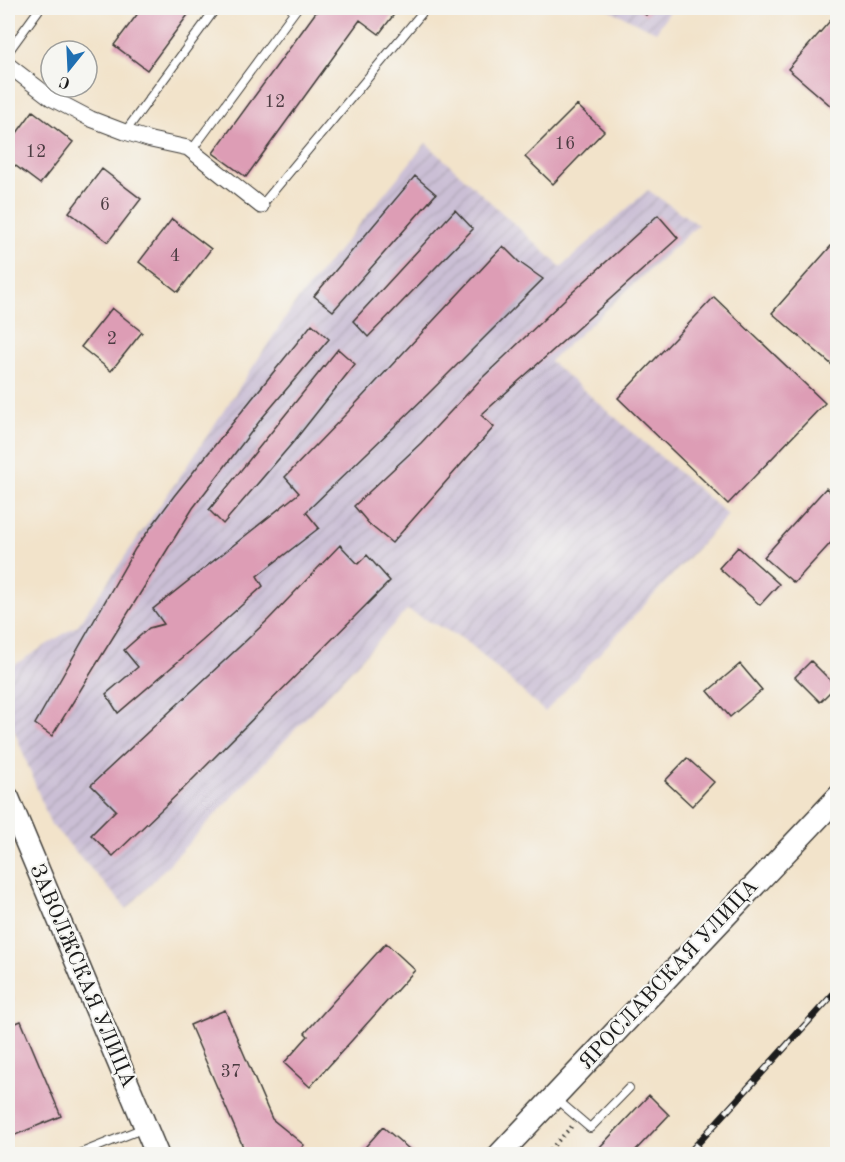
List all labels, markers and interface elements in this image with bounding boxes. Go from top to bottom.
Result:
north arrow [39,39,99,99]
text: С [57,72,72,91]
house number: 12 [265,93,285,111]
house number: 16 [555,135,575,153]
house number: 12 [26,143,46,161]
house number: 6 [100,196,110,214]
house number: 4 [170,247,180,265]
house number: 2 [107,330,117,348]
street label: ЗАВОЛЖСКАЯ УЛИЦА [25,861,139,1091]
street label: ЯРОСЛАВСКАЯ УЛИЦА [575,876,763,1074]
house number: 37 [221,1063,241,1081]

